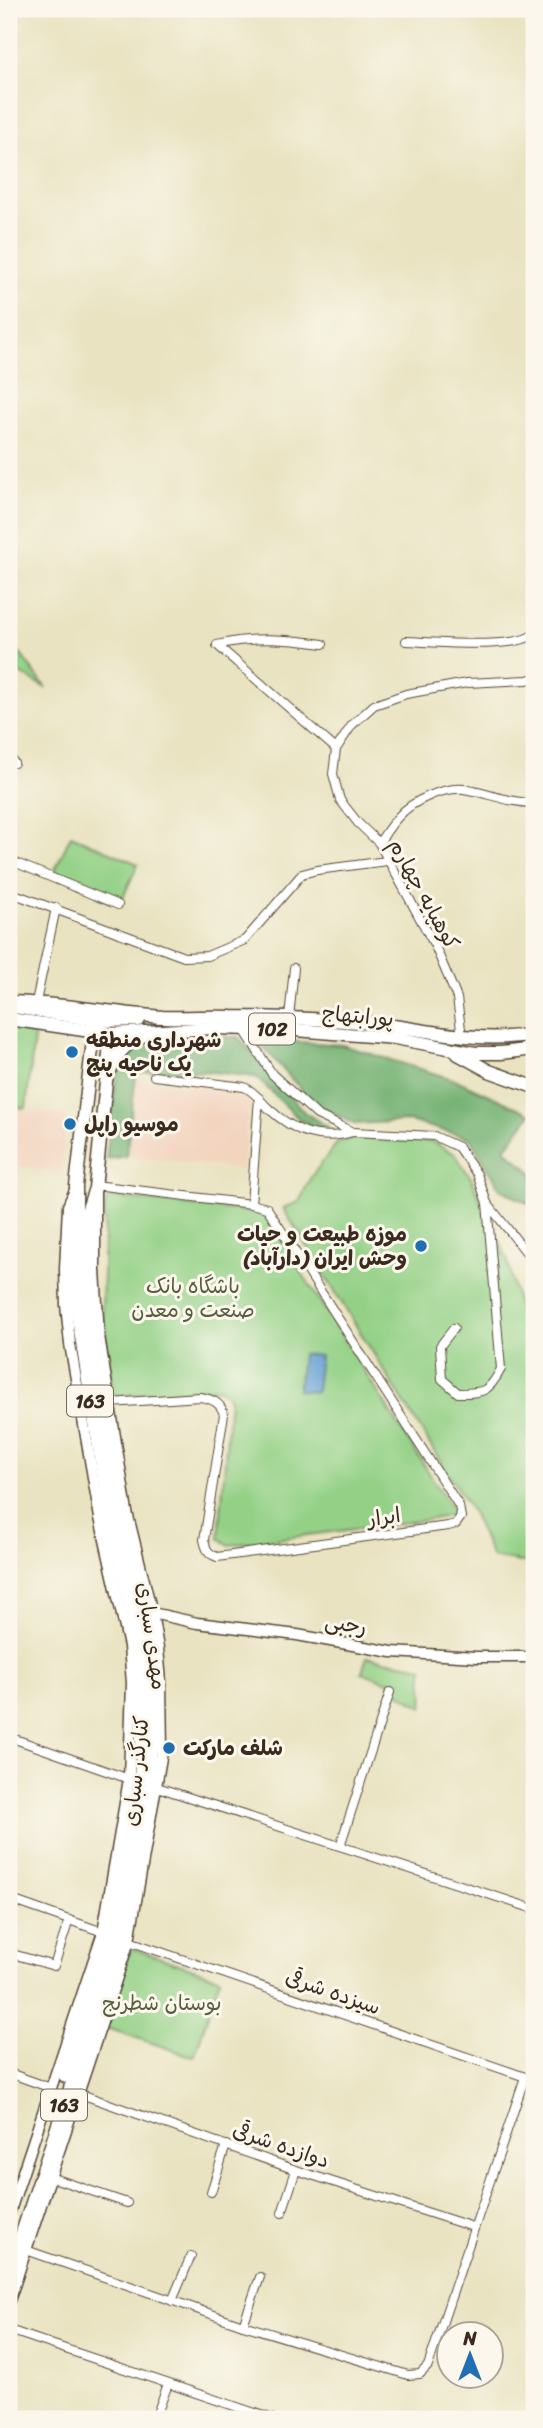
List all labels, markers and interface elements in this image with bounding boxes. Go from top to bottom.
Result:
street label: کوهپایه چهارم [378,831,470,957]
street label: پورابتهاج [321,994,395,1038]
road number: 102 [249,1014,295,1044]
place label: شهرداری منطقه یک ناحیه پنج [86,1021,221,1083]
marker: شهرداری منطقه یک ناحیه پنج [64,1044,80,1060]
place label: موسیو راپل [84,1105,179,1143]
marker: موسیو راپل [62,1116,78,1132]
place label: موزه طبیعت و حیات وحش ایران (دارآباد) [237,1215,407,1277]
marker: موزه طبیعت و حیات وحش ایران (دارآباد) [413,1238,429,1254]
park label: باشگاه بانک صنعت و معدن [131,1267,255,1329]
road number: 163 [67,1386,113,1416]
street label: ابرار [363,1496,403,1538]
street label: مهدی سباری [126,1580,178,1692]
street label: رجبی [322,1602,370,1646]
street label: کنارگذر سباری [111,1714,161,1828]
place label: شلف مارکت [183,1729,283,1767]
marker: شلف مارکت [161,1740,177,1756]
street label: سیزده شرقی [280,1958,386,2026]
park label: بوستان شطرنج [102,1984,222,2022]
road number: 163 [41,2090,87,2120]
street label: دوازده شرقی [227,2111,335,2179]
north arrow [434,2320,504,2390]
text: N [462,2322,477,2355]

